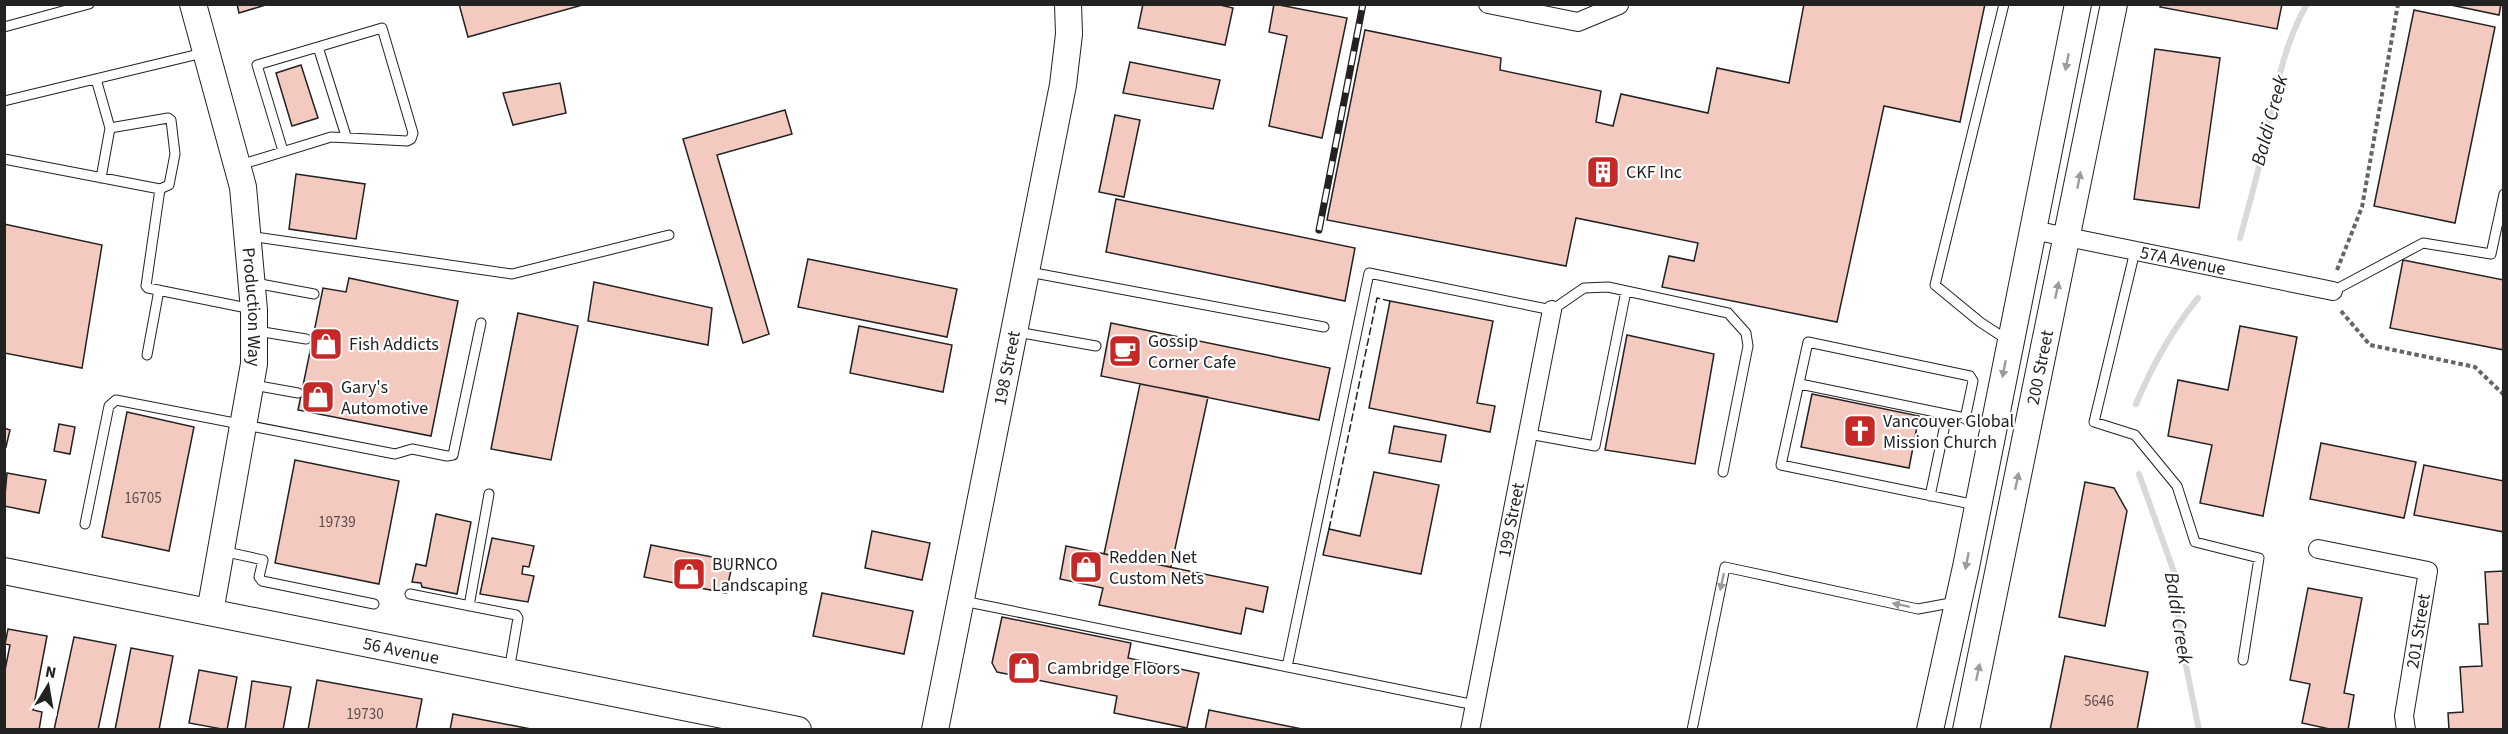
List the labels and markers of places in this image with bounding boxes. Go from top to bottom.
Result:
building icon: CKF Inc [1585,154,1621,190]
place label: CKF Inc [1626,160,1682,185]
shop icon: Fish Addicts [308,326,344,362]
place label: Gossip Corner Cafe [1148,329,1236,375]
place label: Fish Addicts [349,332,439,357]
cafe icon: Gossip Corner Cafe [1107,333,1143,369]
place label: Gary's Automotive [341,375,428,421]
shop icon: Gary's Automotive [300,379,336,415]
place label: Vancouver Global Mission Church [1883,409,2014,455]
church icon: Vancouver Global Mission Church [1842,413,1878,449]
place label: Redden Net Custom Nets [1109,545,1204,591]
shop icon: Redden Net Custom Nets [1068,549,1104,585]
place label: BURNCO Landscaping [712,552,808,598]
shop icon: BURNCO Landscaping [671,556,707,592]
shop icon: Cambridge Floors [1006,650,1042,686]
place label: Cambridge Floors [1047,656,1180,681]

